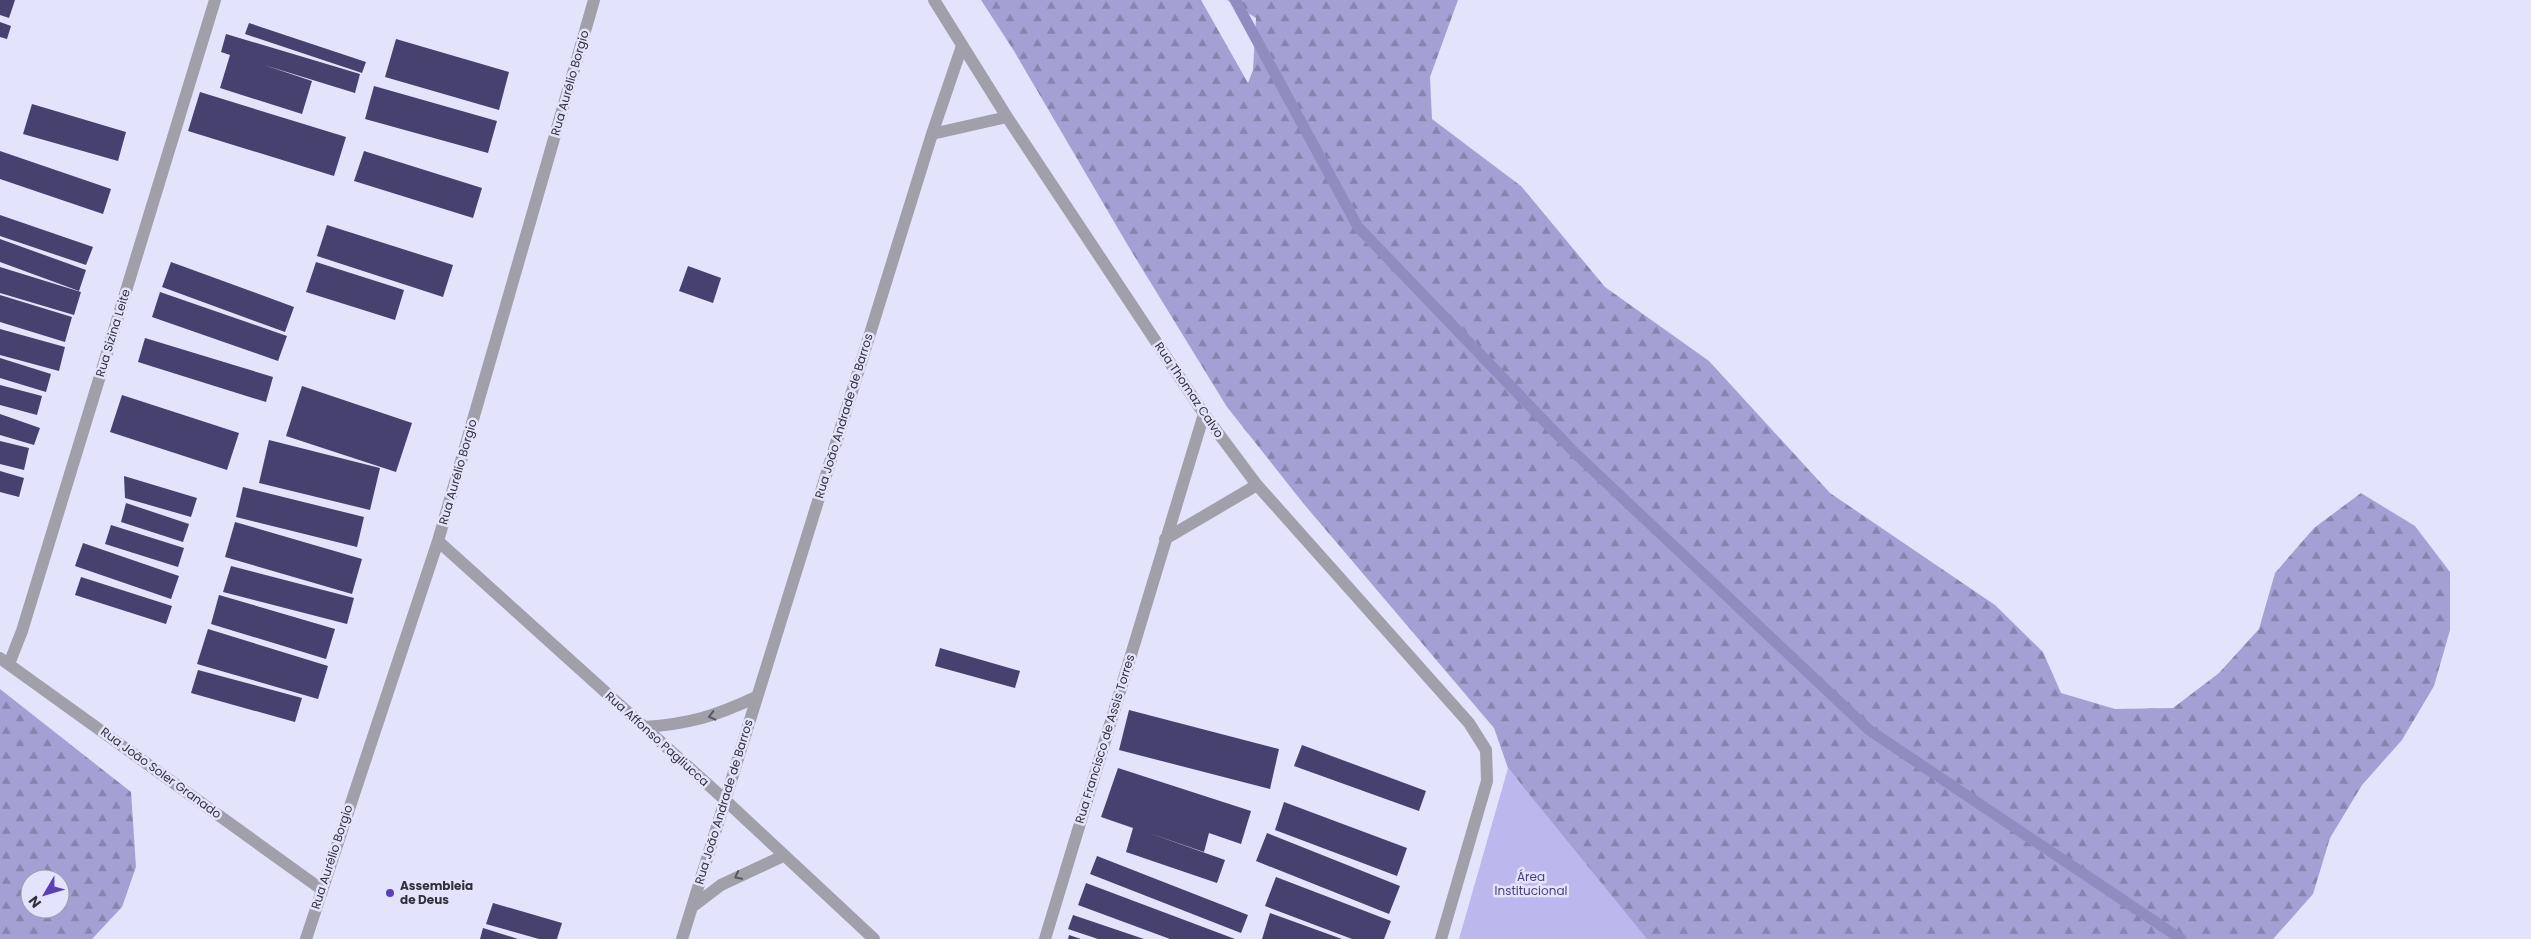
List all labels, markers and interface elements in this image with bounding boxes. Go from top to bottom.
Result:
street label: Rua Aurélio Borgio [546,28,593,138]
street label: Rua Sizina Leite [91,287,134,379]
street label: Rua João Andrade de Barros [810,331,877,500]
street label: Rua Thomaz Calvo [1151,339,1228,441]
street label: Rua Aurélio Borgio [434,417,481,527]
street label: Rua Francisco de Assis Torres [1071,652,1138,825]
street label: Rua Affonso Pagliucca [602,687,713,790]
one-way arrow [708,711,716,721]
street label: Rua João Andrade de Barros [690,717,757,886]
street label: Rua João Soler Granado [97,723,225,822]
street label: Rua Aurélio Borgio [307,802,357,911]
park label: Área Institucional [1495,868,1568,899]
north arrow [20,869,70,919]
one-way arrow [735,870,744,880]
place label: Assembleia de Deus [400,877,473,908]
marker: Assembleia de Deus [384,887,396,899]
text: N [24,892,46,912]

